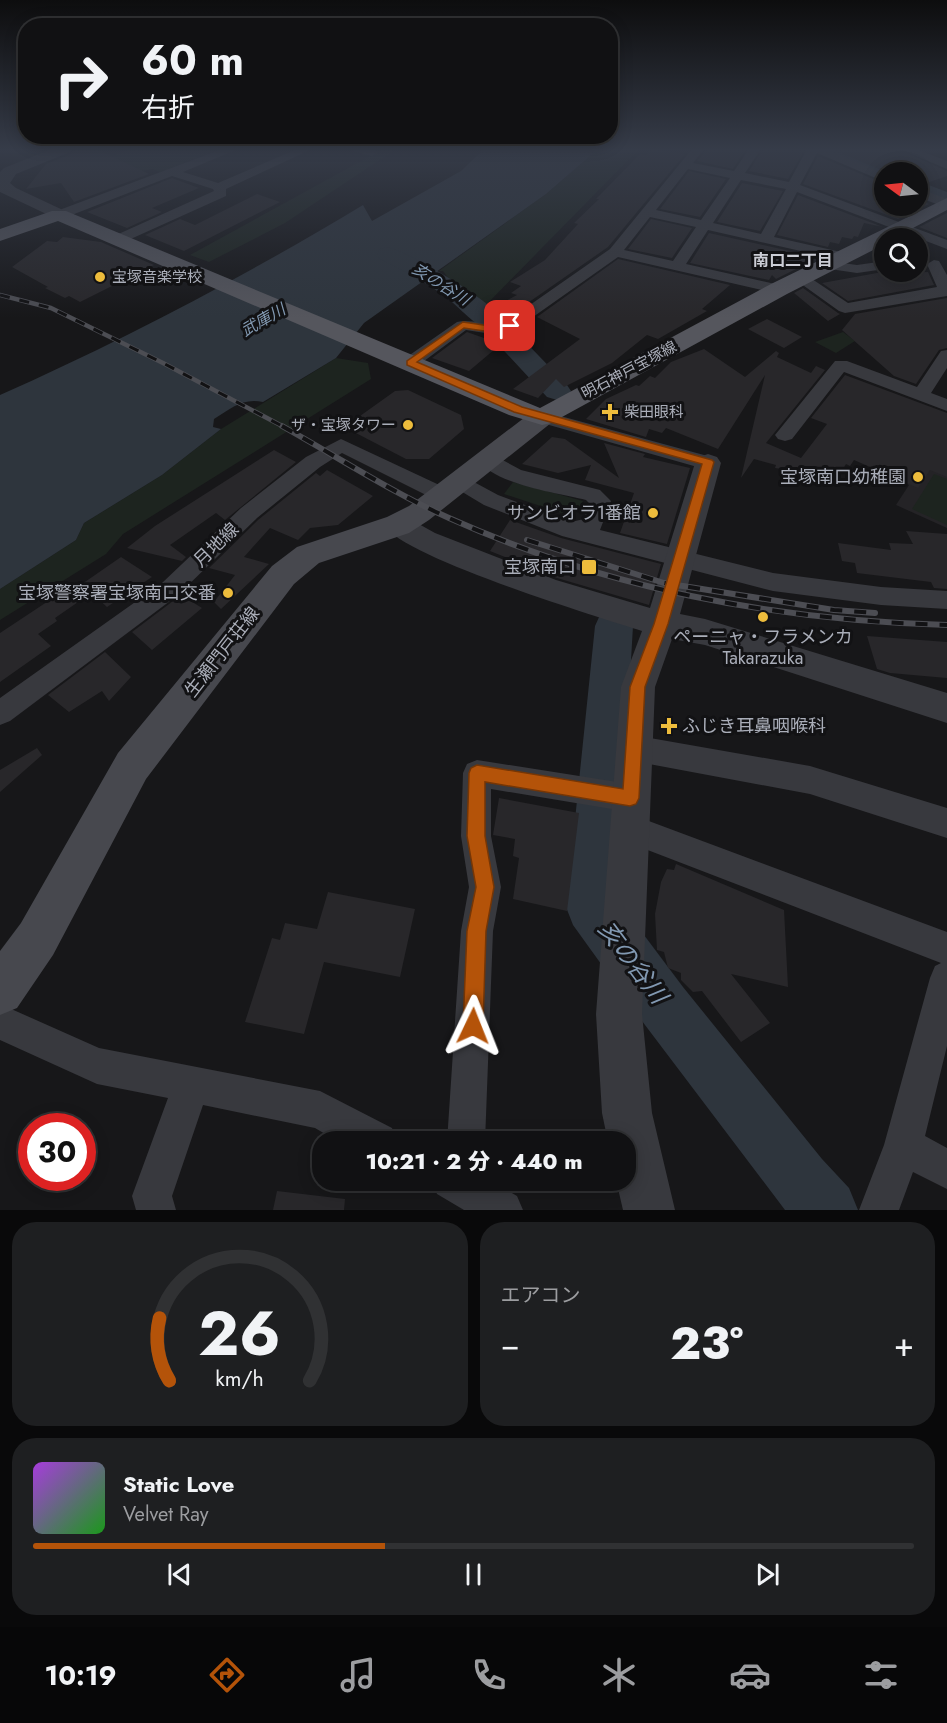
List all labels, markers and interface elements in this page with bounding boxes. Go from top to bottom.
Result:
text: 60 m [141,30,244,91]
icon: right [42,42,120,120]
text: 右折 [141,88,195,127]
north arrow [874,162,928,216]
map controls [874,162,928,282]
button: search [874,228,928,282]
district label: 南口二丁目 [753,249,833,272]
water label: 亥の谷川 [408,257,476,312]
place label: 宝塚音楽学校 [112,266,202,288]
marker: 宝塚音楽学校 [93,270,107,284]
water label: 武庫川 [236,297,291,342]
pin [484,300,535,351]
icon: arrive [493,309,526,342]
street label: 明石神戸宝塚線 [577,336,681,404]
place label: 柴田眼科 [624,401,684,423]
marker: 柴田眼科 [601,403,619,421]
place label: ザ・宝塚タワー [291,414,396,436]
marker: ザ・宝塚タワー [401,418,415,432]
place label: 宝塚南口幼稚園 [780,464,906,490]
marker: 宝塚南口幼稚園 [911,470,925,484]
place label: サンビオラ1番館 [507,500,641,526]
marker: サンビオラ1番館 [646,506,660,520]
street label: 月地線 [188,517,244,573]
place label: 宝塚南口 [504,554,576,580]
marker: 宝塚南口 [580,558,598,576]
place label: 宝塚警察署宝塚南口交番 [18,580,216,606]
marker: 宝塚警察署宝塚南口交番 [221,586,235,600]
street label: 生瀬門戸荘線 [179,601,265,703]
marker: ペーニャ・フラメンカ Takarazuka [756,610,770,624]
place label: ペーニャ・フラメンカ Takarazuka [673,624,853,671]
place label: ふじき耳鼻咽喉科 [682,713,826,739]
marker: ふじき耳鼻咽喉科 [660,717,678,735]
water label: 亥の谷川 [590,913,678,1013]
position arrow [441,994,505,1058]
speed limit sign: 30 [18,1113,96,1191]
text: 10:21 · 2 分 · 440 m [366,1145,583,1177]
text: エアコン [501,1281,581,1310]
text: 26 [198,1288,281,1378]
text: 23° [670,1311,743,1376]
text: − [501,1321,520,1368]
text: + [894,1321,914,1368]
text: km/h [216,1363,264,1394]
text: Static Love [123,1468,234,1500]
text: Velvet Ray [123,1500,209,1529]
icon: previous [163,1558,196,1591]
icon: pause [457,1558,490,1591]
icon: next [751,1558,784,1591]
icon: directions [206,1654,248,1696]
icon: music [337,1654,379,1696]
icon: phone [468,1654,510,1696]
icon: climate [598,1654,640,1696]
icon: car [729,1654,771,1696]
icon: filters [860,1654,902,1696]
text: 10:19 [44,1656,117,1695]

